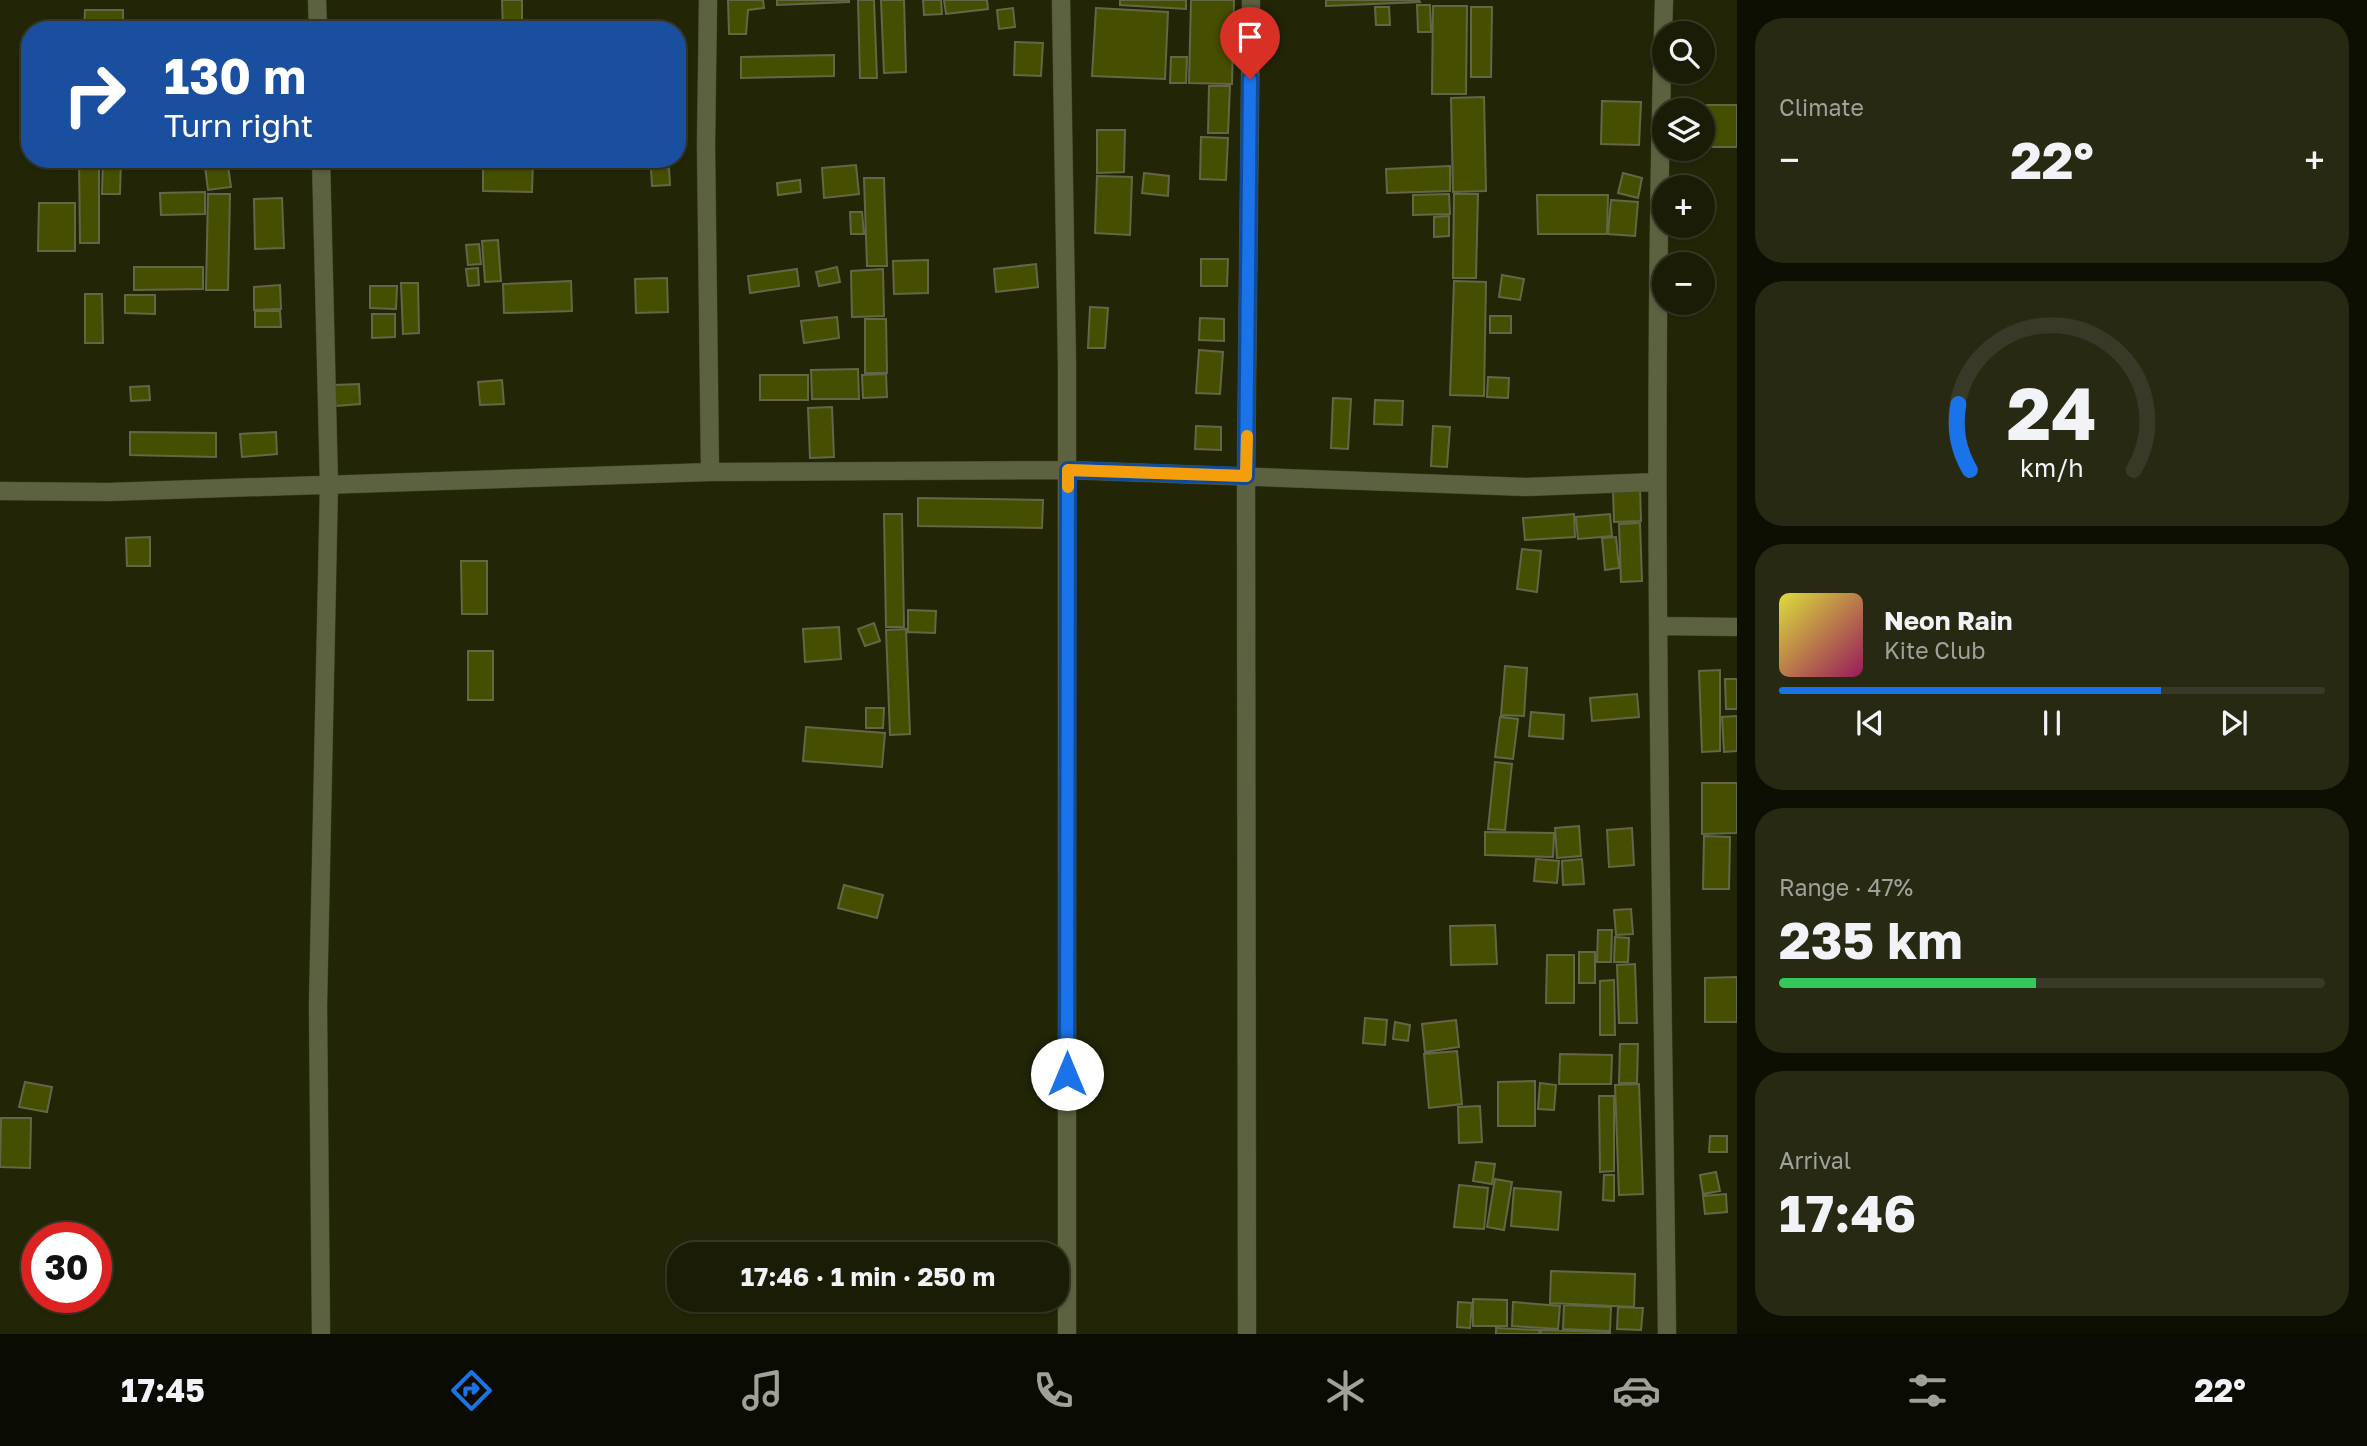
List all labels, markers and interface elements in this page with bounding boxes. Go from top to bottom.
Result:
pin [1220,7,1280,79]
icon: arrive [1231,18,1269,56]
map controls [1652,21,1715,315]
button: search [1652,21,1715,84]
text: 130 m [164,46,306,105]
icon: right [49,49,140,140]
text: Climate [1779,93,1864,121]
button: layers [1652,98,1715,161]
text: Turn right [164,106,313,144]
text: 22° [2010,128,2094,190]
text: − [1779,137,1800,182]
text: + [2304,137,2325,182]
button: + [1652,175,1715,238]
button: − [1652,252,1715,315]
text: 24 [2007,369,2097,456]
text: km/h [2020,452,2084,483]
text: Neon Rain [1884,605,2013,636]
text: Kite Club [1884,636,1985,664]
icon: previous [1851,704,1889,742]
icon: pause [2033,704,2071,742]
icon: next [2215,704,2253,742]
text: Range · 47% [1779,873,1913,901]
text: 235 km [1779,908,1963,970]
position arrow [1030,1037,1104,1111]
text: Arrival [1779,1146,1851,1174]
text: 17:46 [1779,1181,1916,1243]
speed limit sign: 30 [21,1222,112,1313]
text: 17:46 · 1 min · 250 m [741,1261,995,1292]
icon: directions [447,1366,496,1415]
icon: music [738,1366,787,1415]
icon: phone [1029,1366,1078,1415]
icon: climate [1321,1366,1370,1415]
icon: car [1612,1366,1661,1415]
icon: filters [1903,1366,1952,1415]
text: 17:45 [121,1371,205,1409]
text: 22° [2194,1371,2246,1409]

